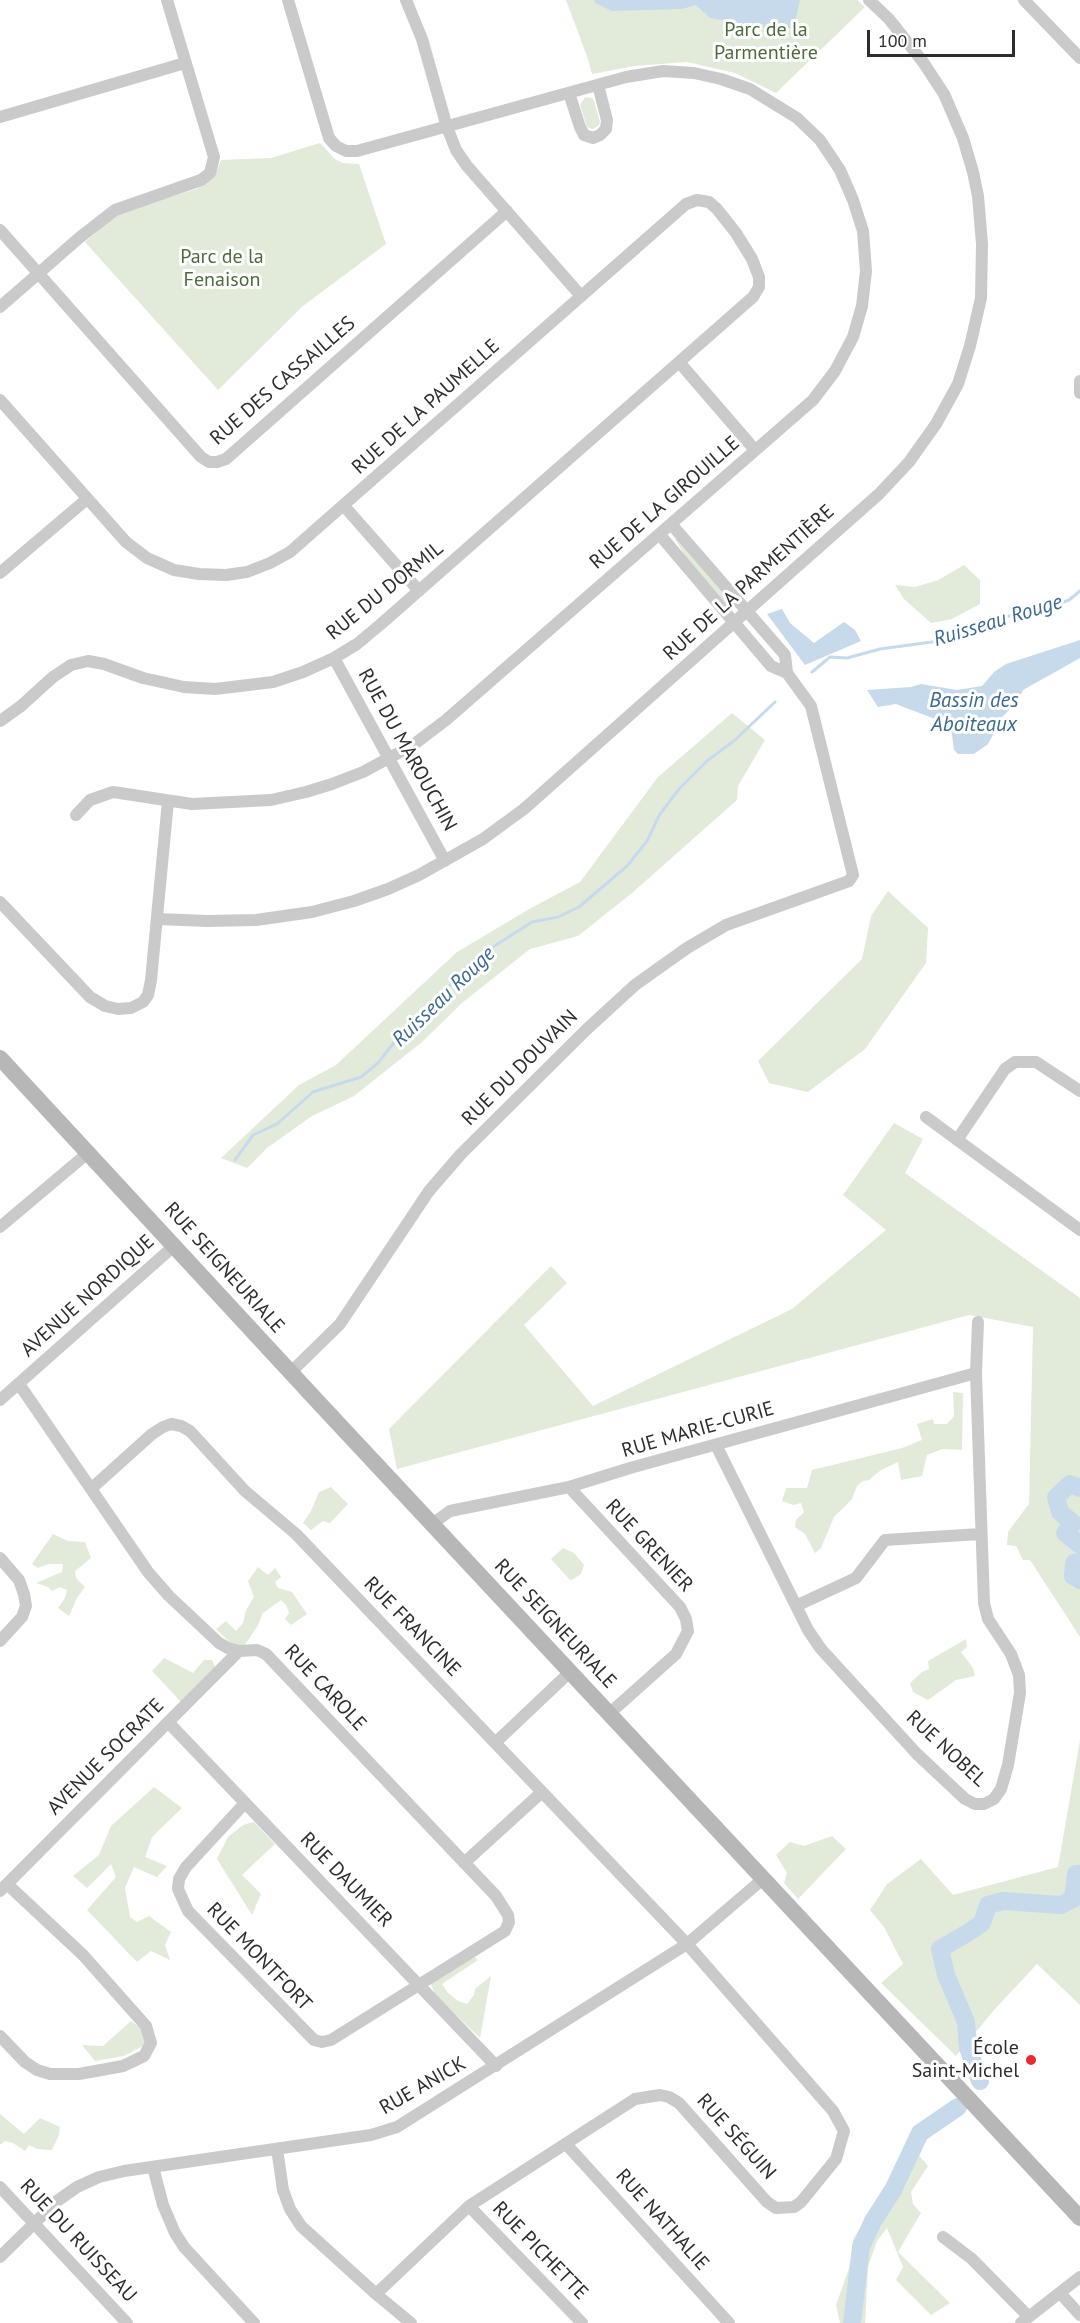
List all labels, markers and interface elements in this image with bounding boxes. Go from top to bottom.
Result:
park label: Parc de la Parmentière [714,18,818,65]
scale bar [870,18,1018,56]
text: 100 m [878,29,927,52]
park label: Parc de la Fenaison [180,245,264,292]
street label: RUE DES CASSAILLES [206,312,360,450]
street label: RUE DE LA PAUMELLE [347,334,505,480]
street label: RUE DE LA GIROUILLE [585,431,745,575]
street label: RUE DE LA PARMENTIÈRE [659,500,839,666]
street label: RUE DU DORMIL [322,537,448,645]
water label: Ruisseau Rouge [931,589,1065,653]
street label: RUE DU MAROUCHIN [352,665,462,835]
water label: Bassin des Aboiteaux [929,688,1019,738]
water label: Ruisseau Rouge [387,942,501,1052]
street label: RUE DU DOUVAIN [457,1005,583,1131]
street label: RUE SEIGNEURIALE [159,1198,289,1338]
street label: AVENUE NORDIQUE [16,1230,160,1362]
street label: RUE MARIE-CURIE [619,1397,777,1463]
street label: RUE GRENIER [600,1495,698,1597]
street label: RUE SEIGNEURIALE [489,1554,621,1694]
street label: RUE FRANCINE [358,1572,466,1682]
street label: RUE CAROLE [279,1640,371,1736]
street label: AVENUE SOCRATE [43,1694,169,1820]
street label: RUE NOBEL [901,1706,991,1792]
street label: RUE DAUMIER [295,1828,397,1932]
street label: RUE MONTFORT [201,1898,317,2016]
place label: École Saint-Michel [912,2036,1019,2083]
street label: RUE ANICK [376,2052,470,2120]
marker: École Saint-Michel [1024,2053,1038,2067]
street label: RUE SÉGUIN [691,2089,781,2185]
street label: RUE NATHALIE [610,2164,714,2276]
street label: RUE DU RUISSEAU [15,2174,141,2308]
street label: RUE PICHETTE [487,2197,593,2305]

